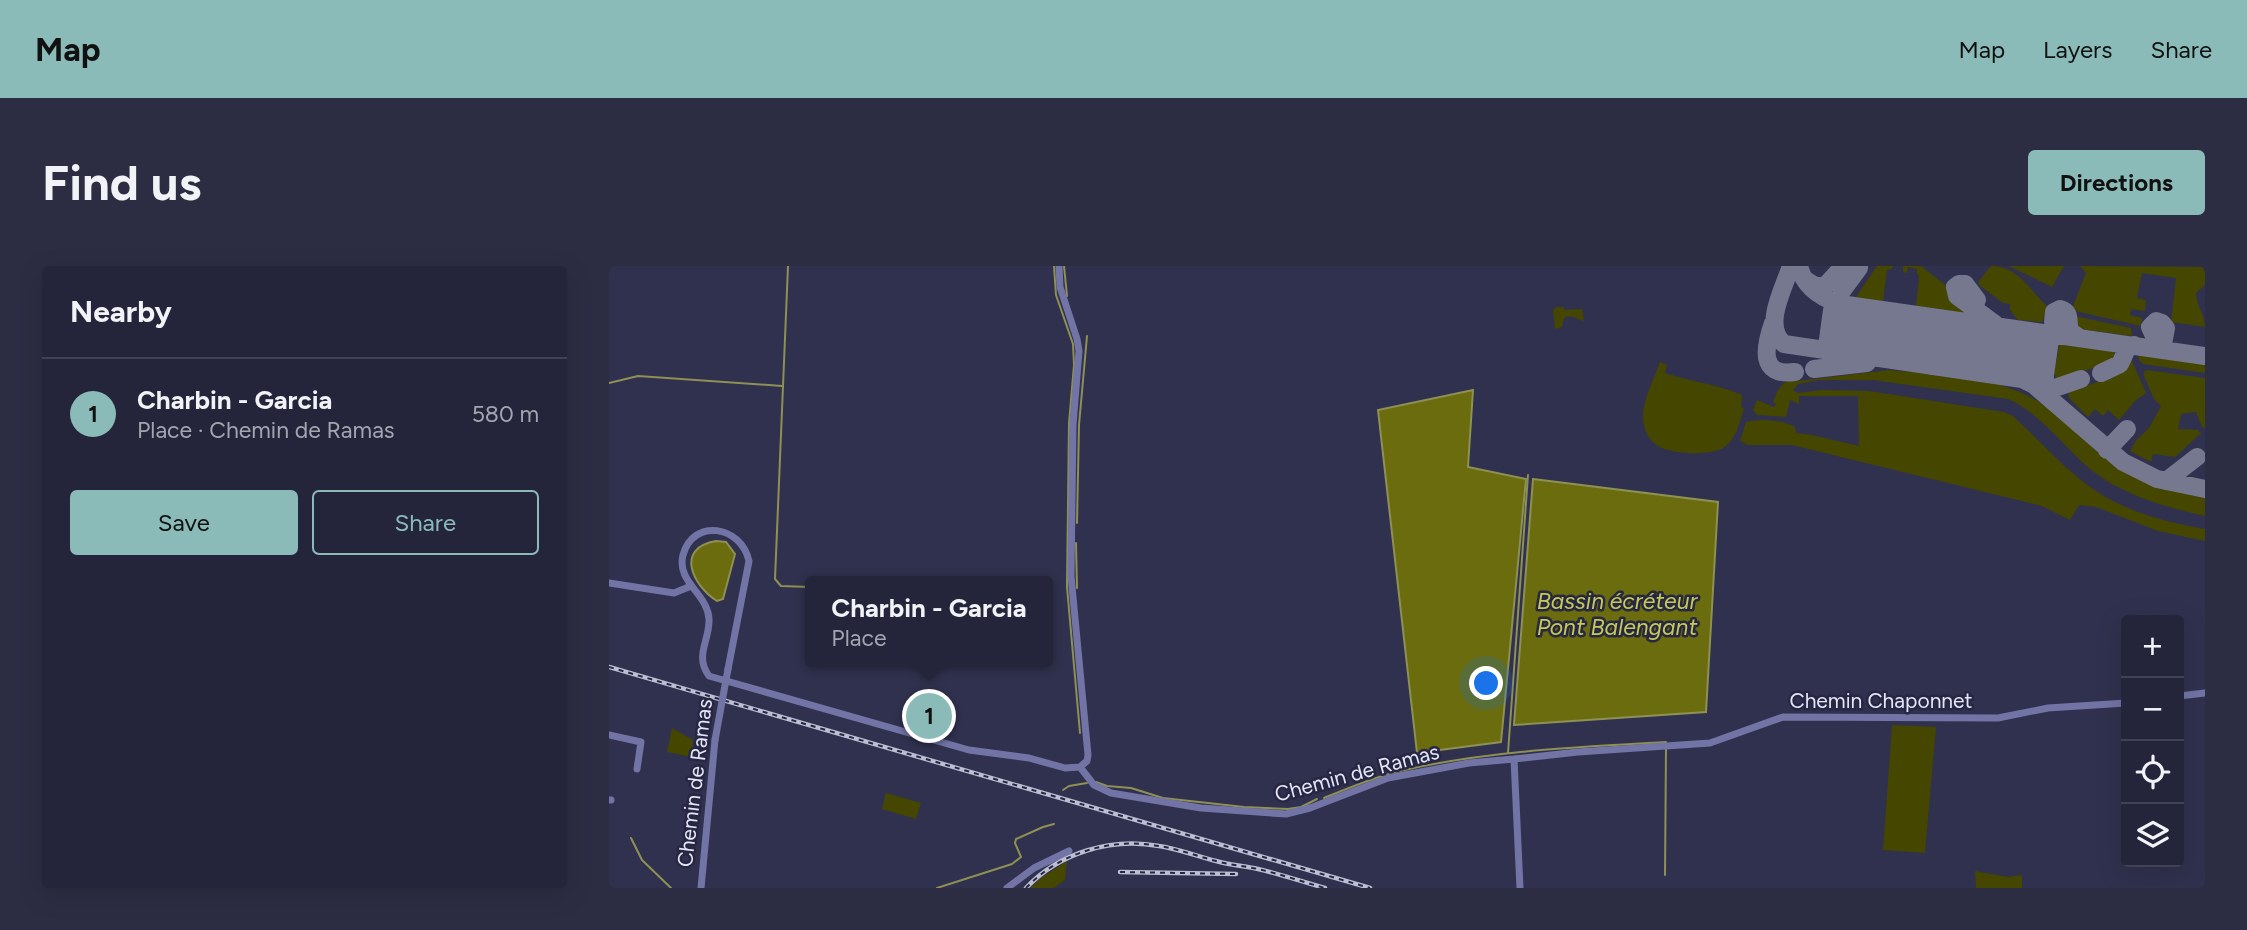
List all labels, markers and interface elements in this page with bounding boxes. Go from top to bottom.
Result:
text: Map [35,30,101,69]
text: Map [1958,35,2005,64]
text: Layers [2043,35,2112,64]
text: Share [2150,35,2212,64]
button: Directions [2028,150,2205,215]
text: Find us [42,153,201,212]
text: Nearby [70,293,172,330]
text: Charbin - Garcia [137,384,332,416]
text: 1 [88,400,98,428]
text: 580 m [472,400,539,428]
text: Place · Chemin de Ramas [137,416,395,444]
button: Save [70,490,298,555]
button: Share [312,490,539,555]
popup [805,576,1053,667]
water label: Bassin écréteur Pont Balengant [1537,587,1698,641]
text: Charbin - Garcia [831,592,1027,624]
map controls [2121,615,2184,867]
button: + [2121,615,2184,678]
text: Place [831,624,886,652]
your location [1469,666,1503,700]
button: − [2121,678,2184,741]
street label: Chemin Chaponnet [1790,688,1973,713]
pin: 1 [906,690,952,742]
street label: Chemin de Ramas [672,697,717,868]
street label: Chemin de Ramas [1272,739,1442,806]
button: locate [2121,741,2184,804]
button: layers [2121,804,2184,867]

